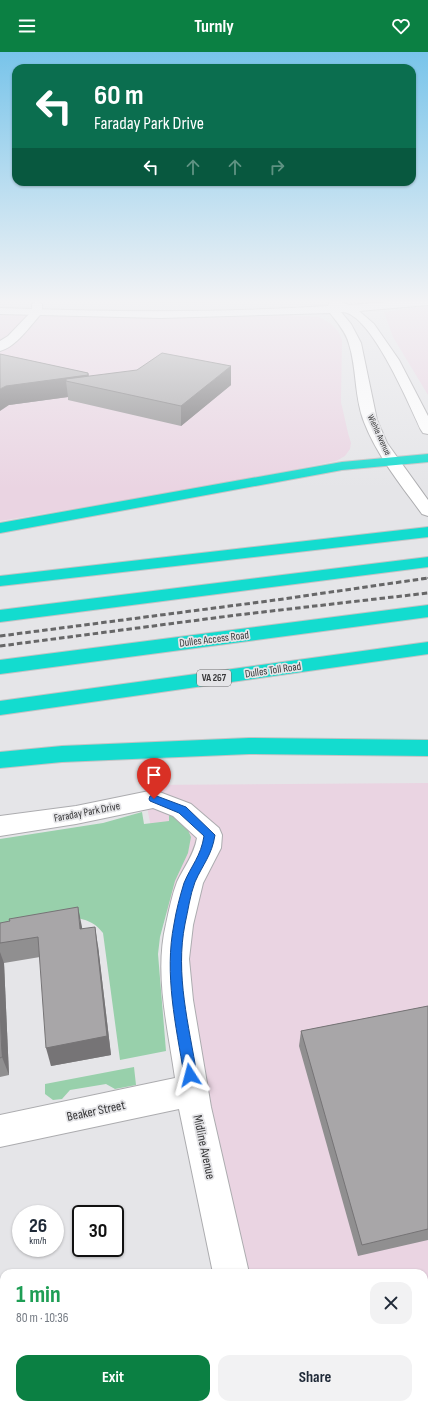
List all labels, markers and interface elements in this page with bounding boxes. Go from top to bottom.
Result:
icon: menu [16,15,38,37]
icon: heart [390,15,412,37]
text: Turnly [194,16,234,37]
text: 60 m [94,79,143,112]
icon: left [28,80,80,132]
text: Faraday Park Drive [94,113,204,134]
icon: left [140,156,162,178]
icon: ahead [182,156,204,178]
icon: ahead [224,156,246,178]
icon: right [266,156,288,178]
street label: Wiehle Avenue [365,413,393,457]
street label: Dulles Access Road [178,628,250,650]
street label: Dulles Toll Road [244,660,302,680]
road number: VA 267 [197,670,231,686]
pin [137,758,171,799]
icon: arrive [143,764,165,786]
street label: Faraday Park Drive [53,799,121,825]
position arrow [169,1054,211,1096]
street label: Beaker Street [65,1097,127,1125]
street label: Midline Avenue [189,1113,219,1181]
speed limit sign: 30 [72,1205,124,1257]
text: 26 [29,1214,47,1238]
text: km/h [29,1235,47,1247]
text: 1 min [16,1280,61,1309]
button: close [370,1282,412,1324]
text: 80 m · 10:36 [16,1310,68,1326]
button: Exit [16,1355,210,1401]
button: Share [218,1355,412,1401]

